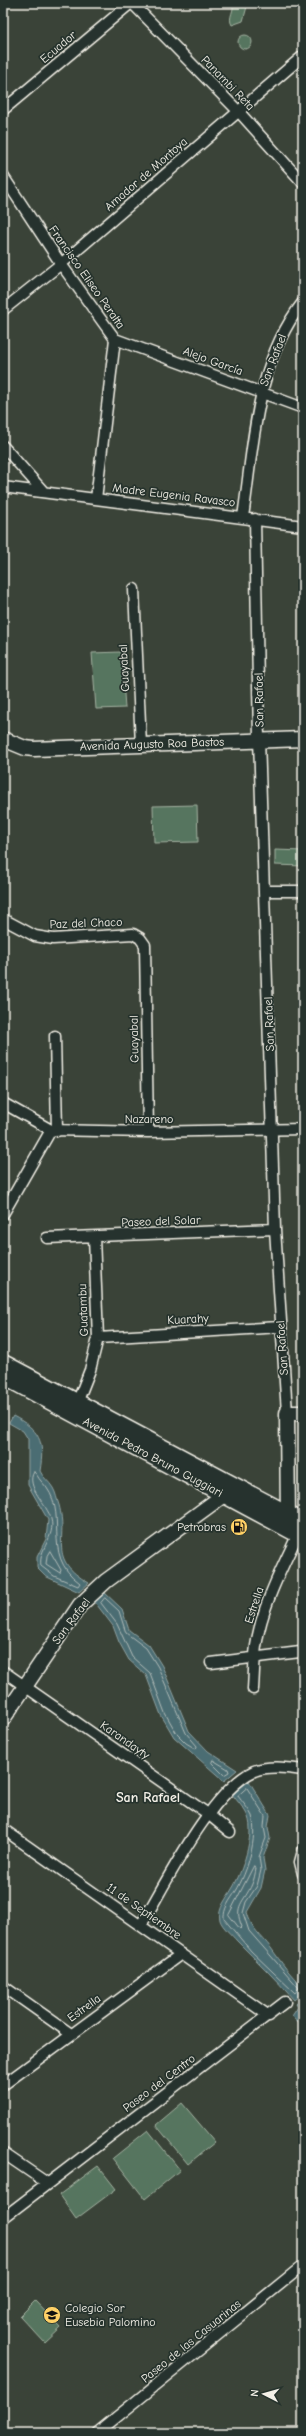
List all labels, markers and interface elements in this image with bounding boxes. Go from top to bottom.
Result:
street label: Ecuador [37,28,79,66]
street label: Panambi Reta [198,53,258,113]
street label: Amador de Montoya [102,134,190,214]
street label: Francisco Eliseo Peralta [46,223,128,331]
street label: San Rafael [257,332,289,388]
street label: Alejo García [181,344,245,378]
street label: Madre Eugenia Ravasco [112,481,236,509]
street label: Guayabal [116,644,132,692]
street label: San Rafael [252,673,266,727]
street label: Avenida Augusto Roa Bastos [80,734,224,754]
street label: Paz del Chaco [49,915,123,931]
street label: San Rafael [261,996,277,1052]
street label: Guayabal [127,1015,141,1063]
street label: Nazareno [125,1112,173,1126]
street label: Paseo del Solar [121,1213,201,1229]
street label: Guatambu [75,1283,91,1337]
street label: Kuarahy [167,1311,210,1327]
street label: San Rafael [273,1320,291,1376]
street label: Avenida Pedro Bruno Guggiari [81,1414,225,1500]
fuel station icon: Petrobras [229,1517,249,1537]
place label: Petrobras [177,1520,226,1534]
street label: Estrella [242,1585,266,1625]
street label: San Rafael [49,1595,93,1647]
street label: Karandayty [98,1718,153,1762]
district label: San Rafael [116,1789,180,1806]
street label: 11 de Septiembre [104,1880,184,1942]
street label: Estrella [65,1991,103,2025]
street label: Paseo del Centro [120,2051,198,2115]
street label: Paseo de las Casuarinas [138,2297,244,2385]
place label: Colegio Sor Eusebia Palomino [65,2301,156,2329]
school or university icon: Colegio Sor Eusebia Palomino [42,2305,62,2325]
north arrow [244,2374,284,2414]
text: N [248,2389,261,2397]

